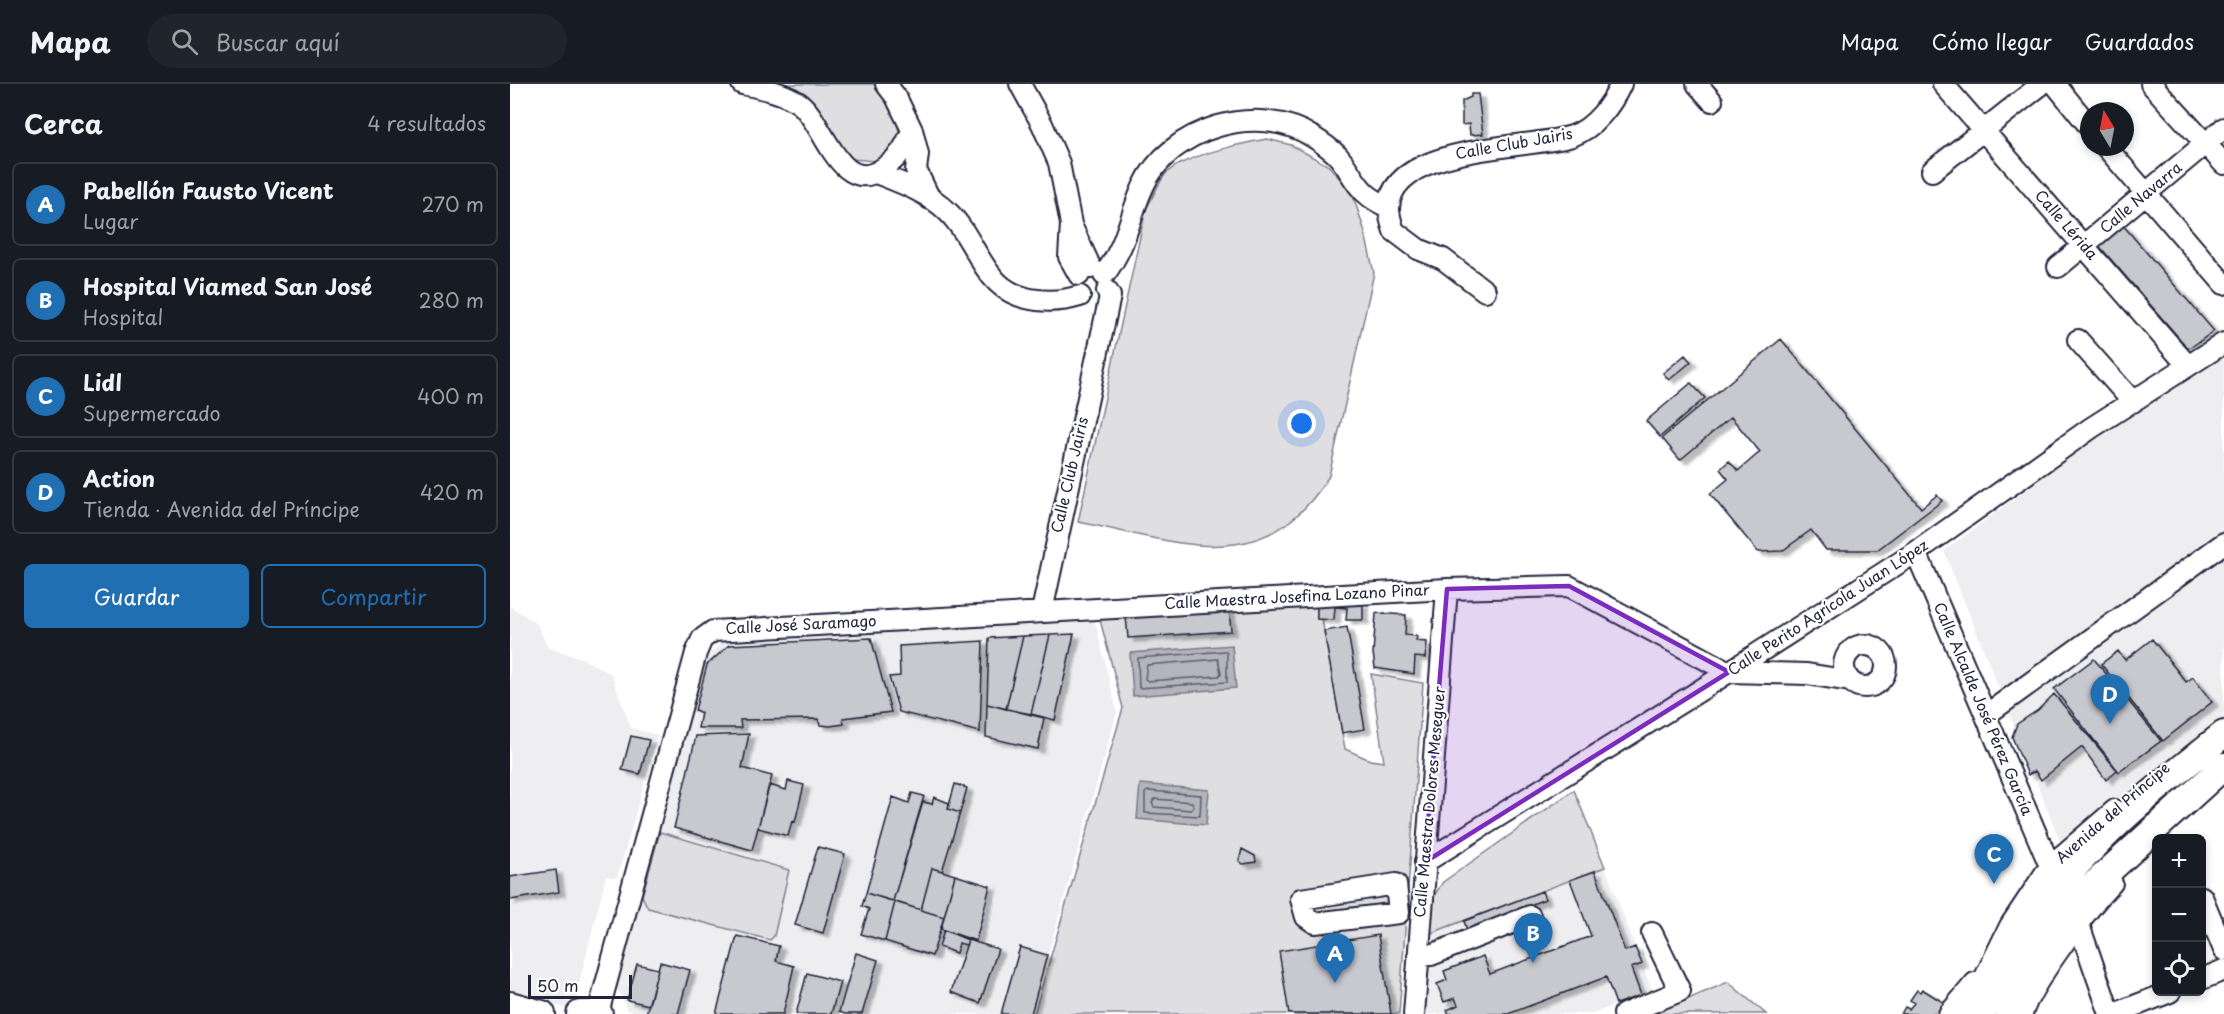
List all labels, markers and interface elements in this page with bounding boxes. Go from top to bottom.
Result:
search box [147,14,567,68]
text: Mapa [30,20,111,63]
icon: search [168,25,201,58]
text: Buscar aquí [216,25,340,58]
text: Mapa [1841,25,1899,57]
text: Cómo llegar [1932,25,2052,57]
text: Guardados [2085,25,2194,57]
north arrow [2080,102,2134,156]
text: Cerca [24,104,103,143]
text: 4 resultados [368,108,486,138]
street label: Calle Club Jairis [1453,121,1574,164]
street label: Calle Navarra [2094,156,2186,238]
text: Pabellón Fausto Vicent [83,173,334,206]
street label: Calle Lérida [2030,184,2104,264]
text: A [38,189,53,219]
text: 270 m [421,189,484,219]
text: Lugar [83,206,138,236]
text: Hospital Viamed San José [83,269,372,302]
text: B [39,285,52,315]
text: 280 m [419,285,484,315]
text: Hospital [83,302,163,332]
text: Lidl [83,365,122,398]
text: C [38,381,53,411]
text: 400 m [417,381,484,411]
text: Supermercado [83,398,221,428]
your location [1287,409,1316,438]
street label: Calle Club Jairis [1044,414,1093,535]
text: Action [83,461,155,494]
text: D [38,477,53,507]
text: 420 m [420,477,484,507]
text: Tienda · Avenida del Príncipe [83,494,360,524]
street label: Calle Perito Agrícola Juan López [1722,533,1932,680]
button: Guardar [24,564,249,628]
button: Compartir [261,564,486,628]
street label: Calle Maestra Josefina Lozano Pinar [1164,577,1430,614]
street label: Calle Alcalde José Pérez García [1929,598,2040,819]
street label: Calle José Saramago [725,608,877,639]
pin: D [2090,674,2130,724]
street label: Calle Maestra Dolores Meseguer [1407,685,1450,918]
street label: Avenida del Príncipe [2050,756,2174,868]
pin: C [1974,834,2014,884]
map controls [2152,834,2206,996]
button: + [2152,834,2206,888]
button: − [2152,888,2206,942]
pin: B [1514,914,1552,963]
pin: A [1316,934,1354,983]
button: locate [2152,942,2206,996]
scale bar [528,972,632,1000]
text: 50 m [537,973,578,997]

